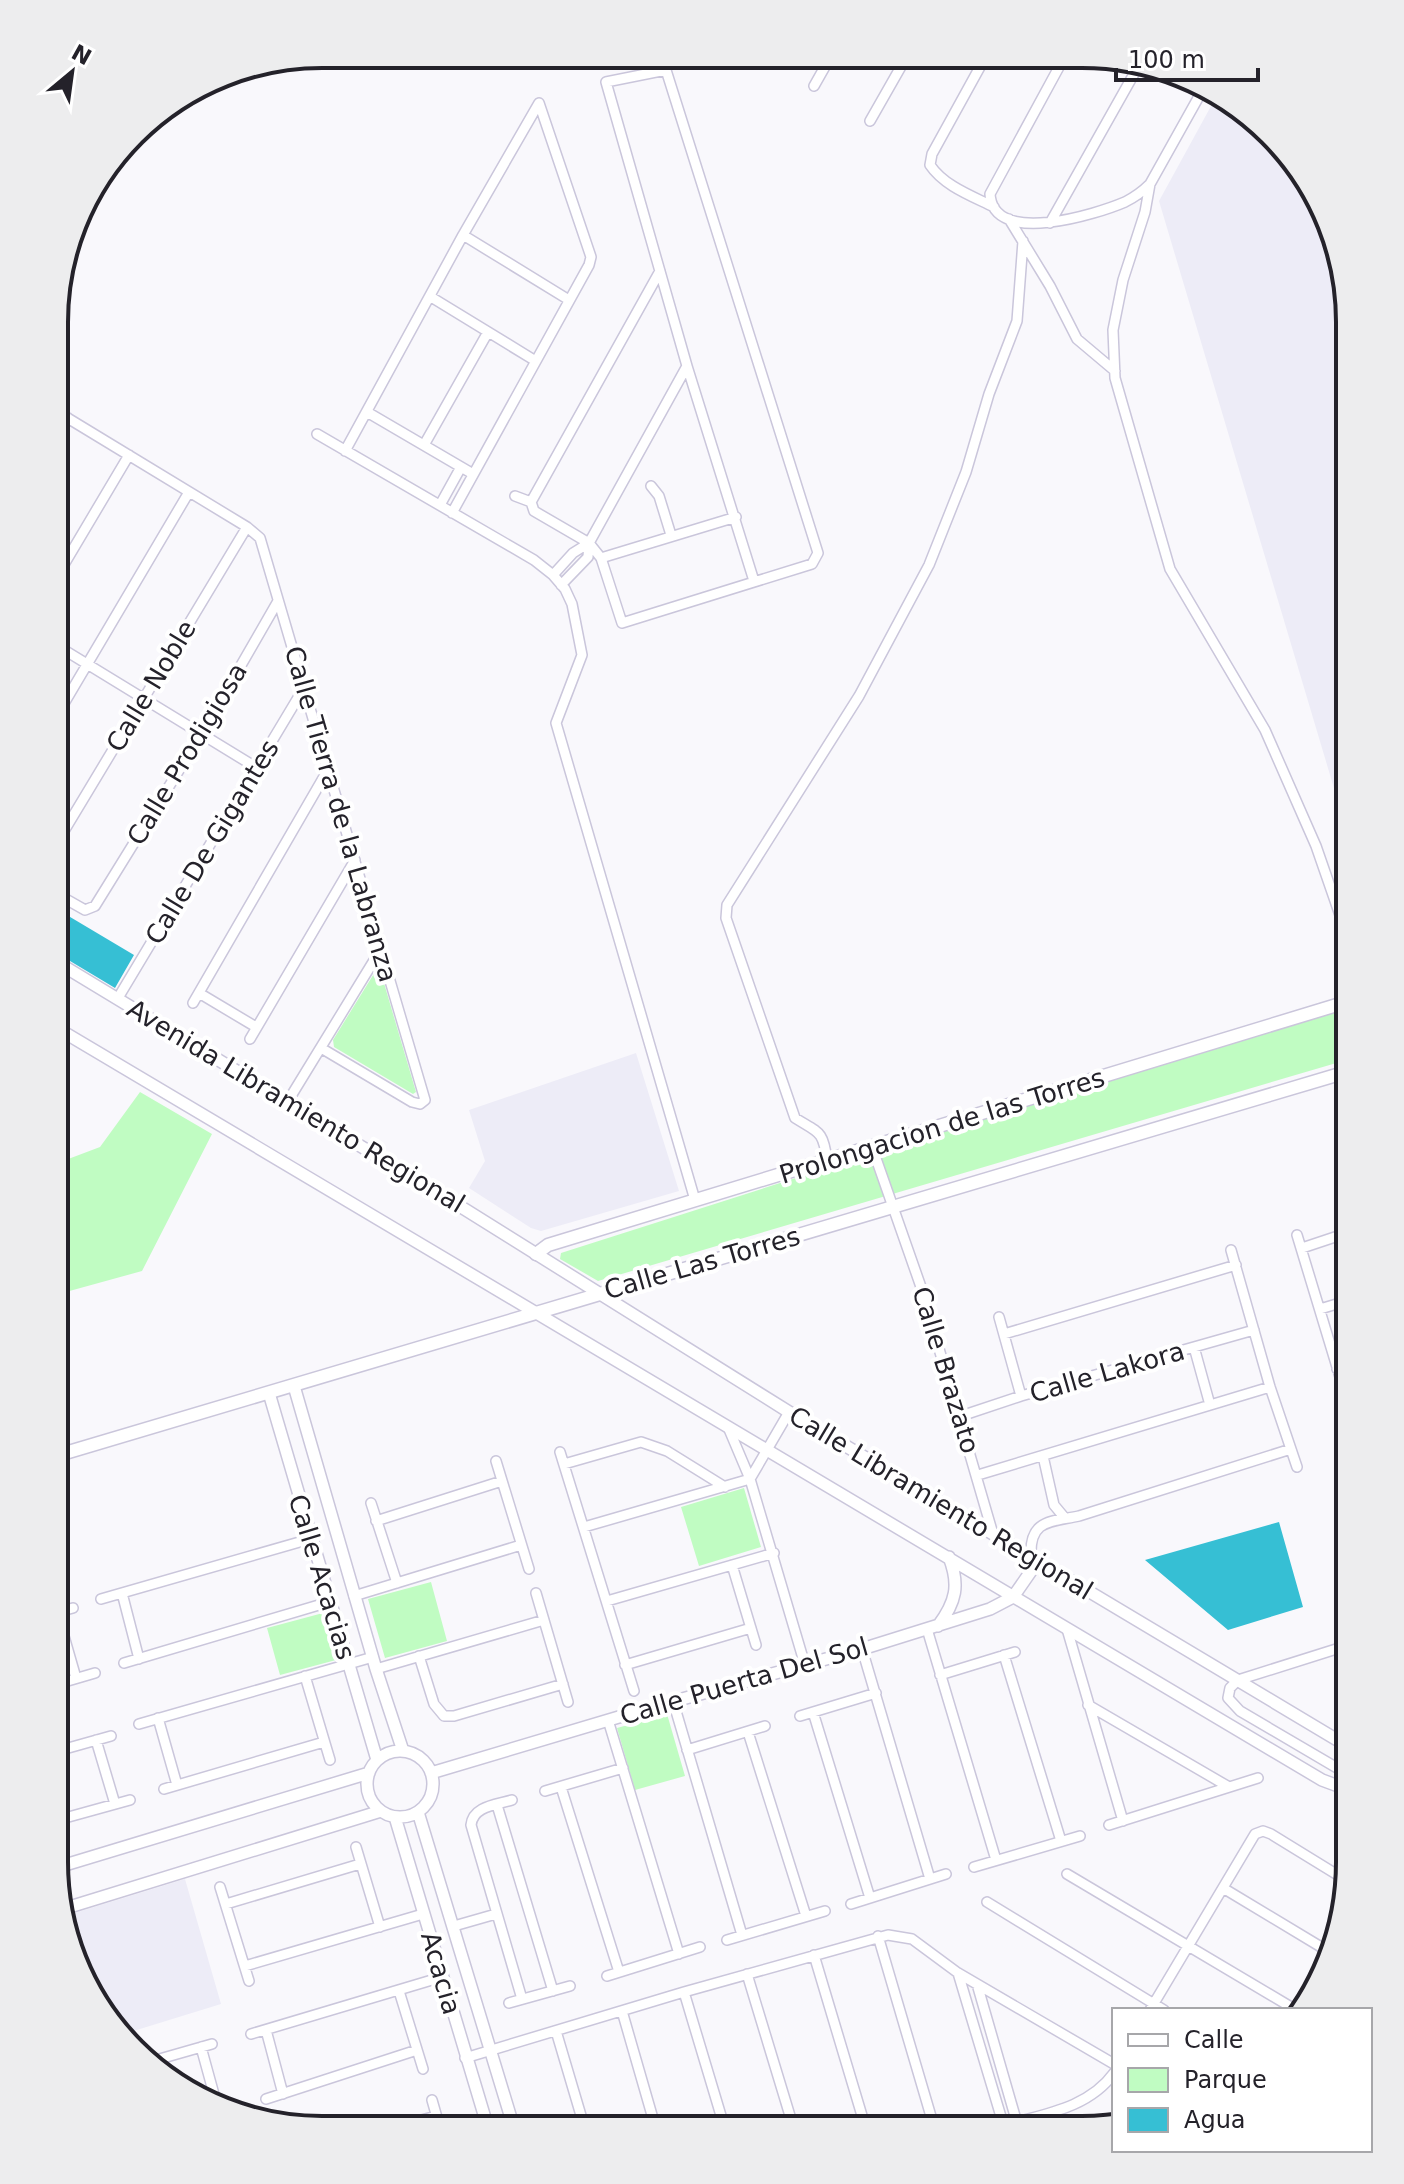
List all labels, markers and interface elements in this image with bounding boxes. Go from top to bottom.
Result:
north arrow [32,32,112,112]
scale bar [1116,32,1258,82]
text: N [67,40,96,70]
text: 100 m [1128,46,1205,74]
street label: Calle Noble [100,615,202,757]
street label: Calle Tierra de la Labranza [279,643,403,985]
street label: Calle Prodigiosa [121,658,253,850]
street label: Calle De Gigantes [139,734,285,950]
street label: Avenida Libramiento Regional [122,993,470,1219]
street label: Prolongacion de las Torres [776,1062,1108,1190]
street label: Calle Las Torres [601,1221,803,1305]
street label: Calle Brazato [906,1283,986,1457]
street label: Calle Lakora [1026,1336,1188,1408]
street label: Calle Libramiento Regional [784,1400,1098,1606]
street label: Calle Acacias [283,1491,361,1663]
street label: Calle Puerta Del Sol [616,1631,872,1731]
street label: Acacia [415,1928,467,2018]
legend [1112,2008,1372,2152]
text: Calle [1184,2026,1244,2054]
text: Parque [1184,2066,1267,2094]
text: Agua [1184,2106,1246,2134]

